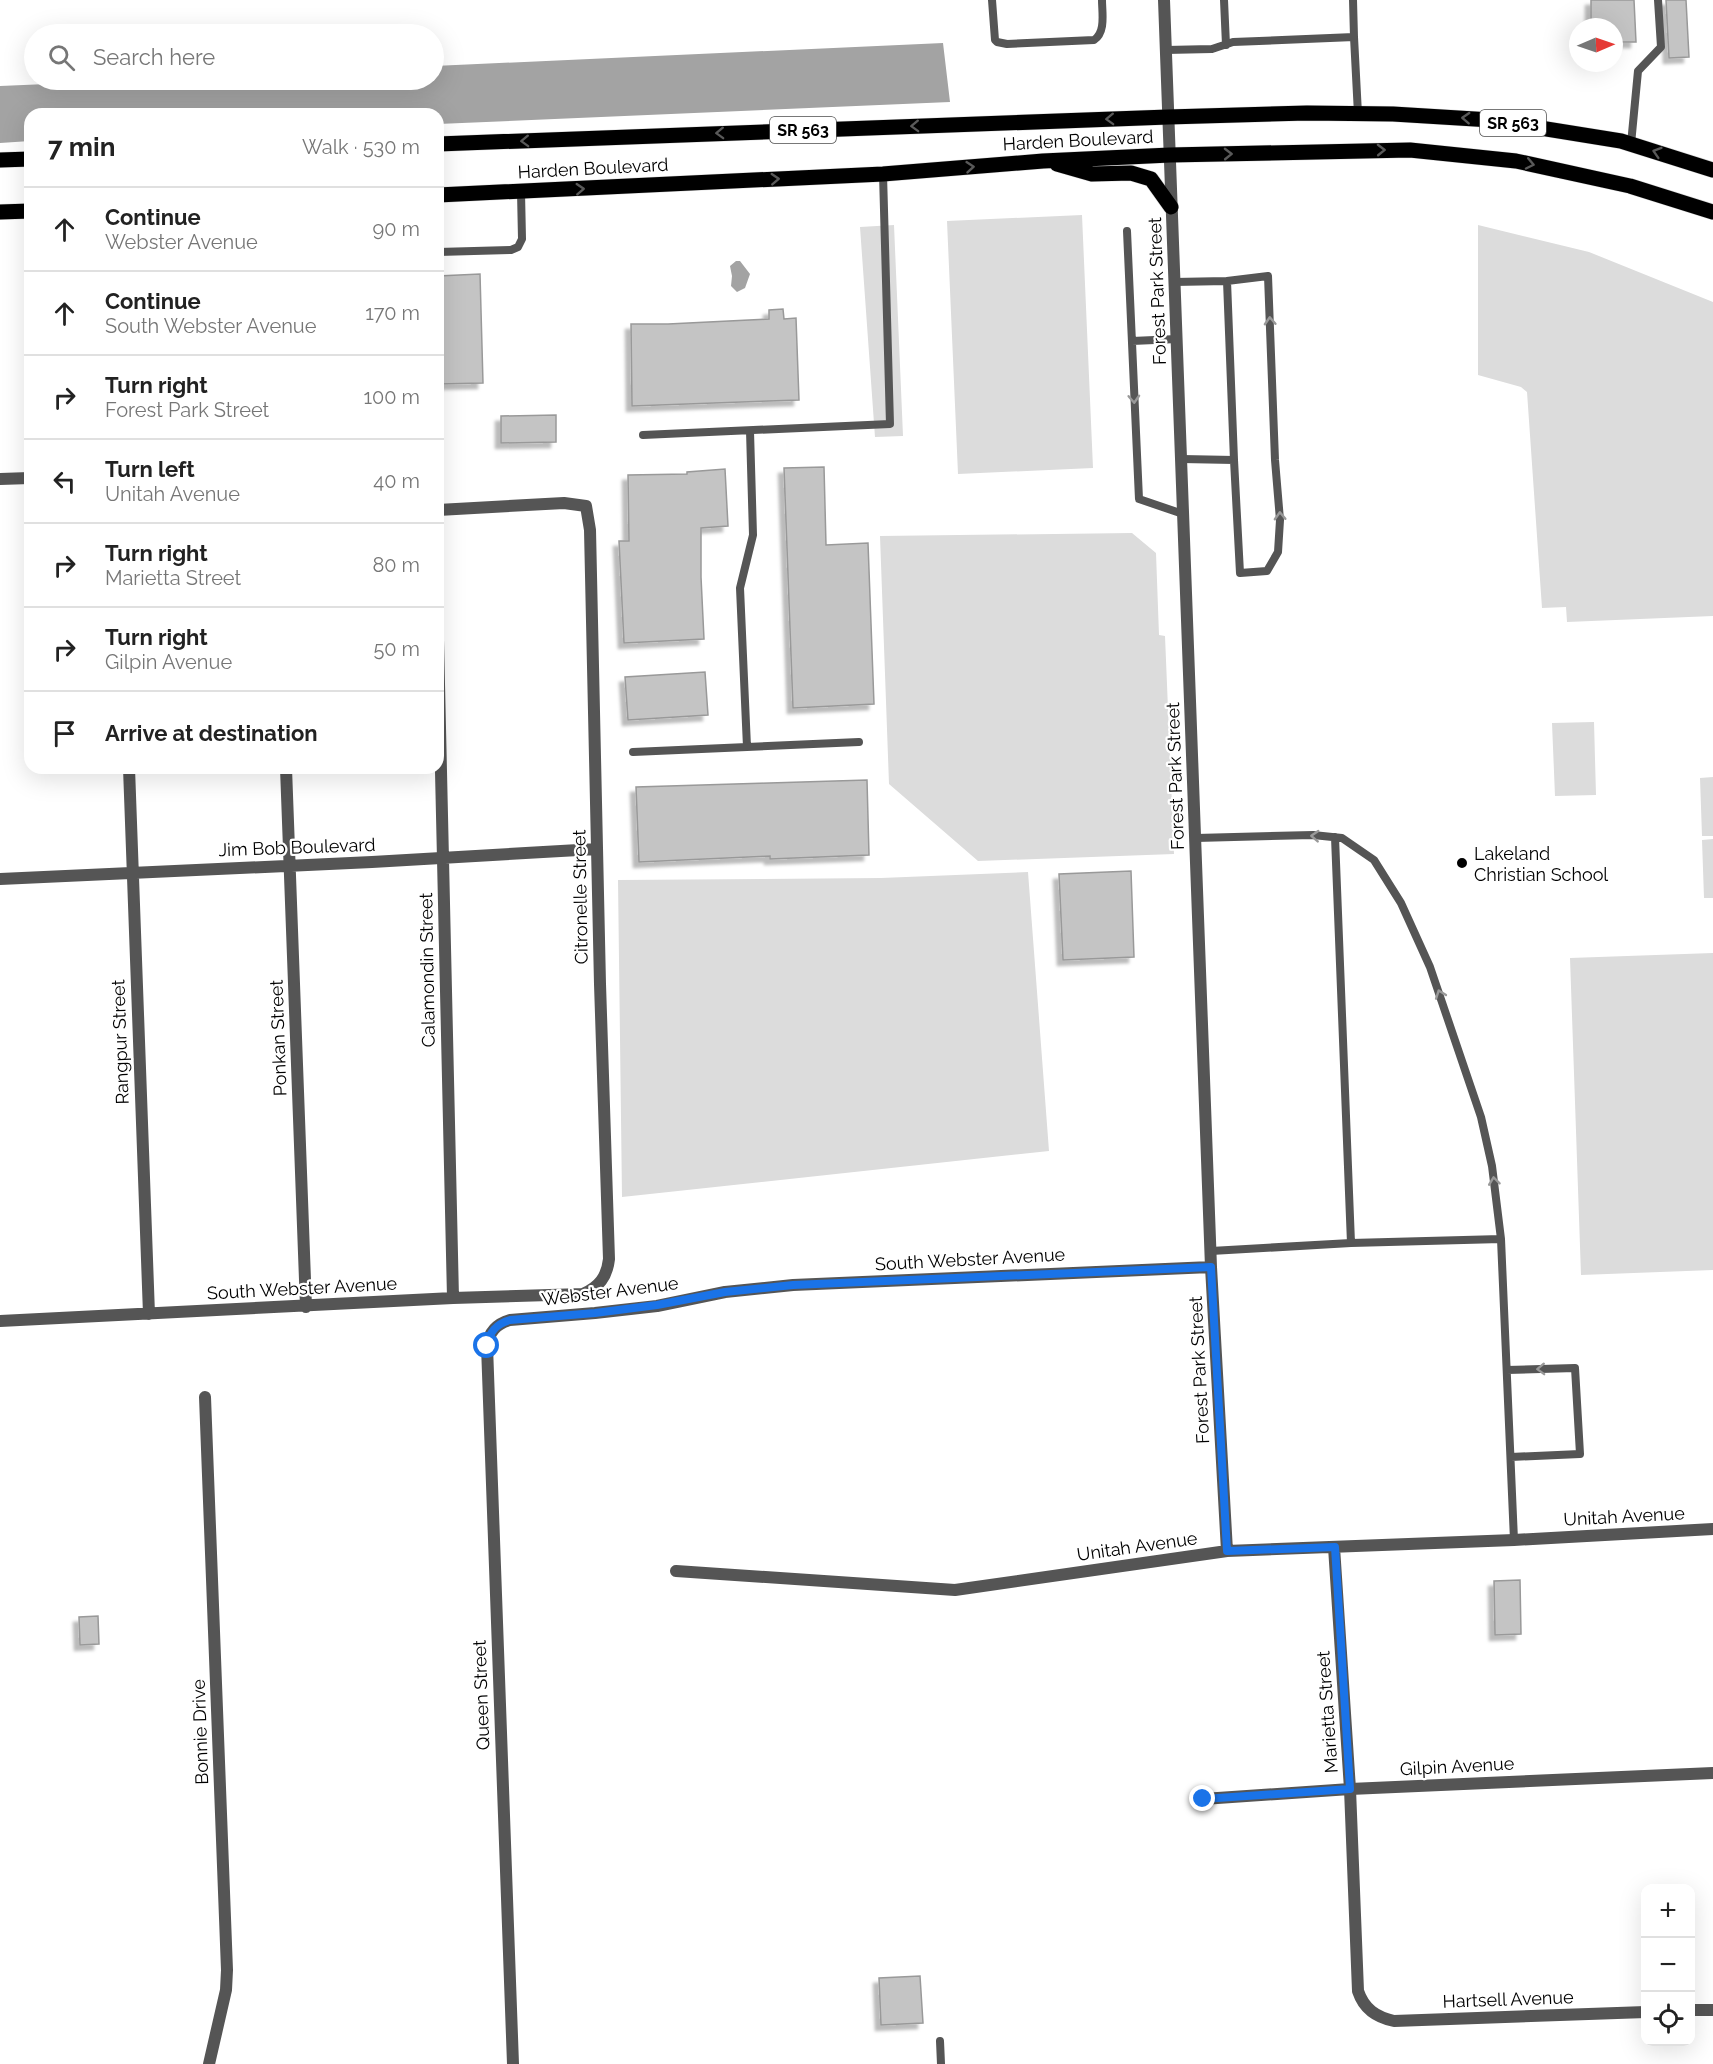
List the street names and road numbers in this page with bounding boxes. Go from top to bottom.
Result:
road number: SR 563 [1480,110,1546,136]
road number: SR 563 [770,117,836,143]
street label: Harden Boulevard [1002,126,1154,154]
street label: Harden Boulevard [517,154,669,182]
street label: Forest Park Street [1144,217,1170,365]
street label: Forest Park Street [1162,702,1188,850]
street label: Citronelle Street [568,829,592,965]
street label: Jim Bob Boulevard [218,834,376,860]
street label: Calamondin Street [415,892,439,1048]
street label: Rangpur Street [107,979,133,1105]
street label: Ponkan Street [265,979,291,1097]
street label: South Webster Avenue [874,1244,1066,1274]
street label: Webster Avenue [540,1272,680,1310]
street label: South Webster Avenue [206,1273,398,1303]
street label: Forest Park Street [1185,1296,1213,1444]
street label: Unitah Avenue [1563,1502,1686,1530]
street label: Unitah Avenue [1075,1527,1199,1565]
street label: Queen Street [469,1640,493,1750]
street label: Marietta Street [1312,1650,1342,1774]
street label: Bonnie Drive [188,1678,212,1785]
street label: Gilpin Avenue [1399,1752,1515,1779]
street label: Hartsell Avenue [1442,1986,1574,2012]

